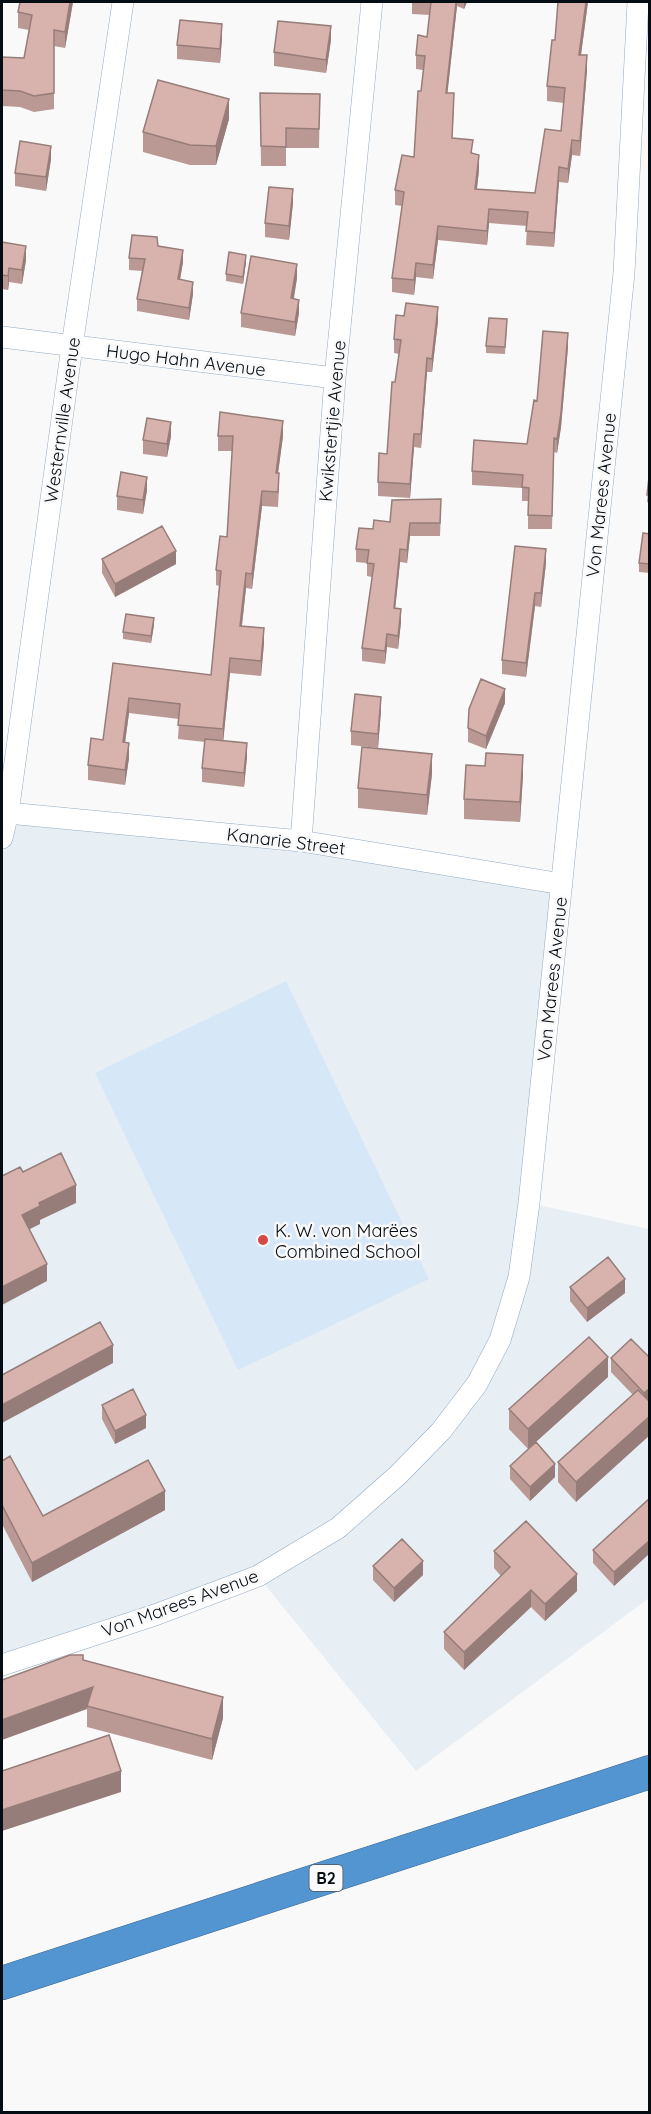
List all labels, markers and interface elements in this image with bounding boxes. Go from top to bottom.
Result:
street label: Westernville Avenue [39,336,85,504]
street label: Hugo Hahn Avenue [105,339,267,381]
street label: Kwikstertjie Avenue [313,339,351,503]
street label: Von Marees Avenue [581,412,621,578]
street label: Kanarie Street [225,822,347,860]
street label: Von Marees Avenue [532,896,572,1062]
place label: K. W. von Marëes Combined School [275,1219,421,1263]
marker: K. W. von Marëes Combined School [256,1233,270,1247]
street label: Von Marees Avenue [98,1564,262,1642]
road number: B2 [310,1865,342,1891]

